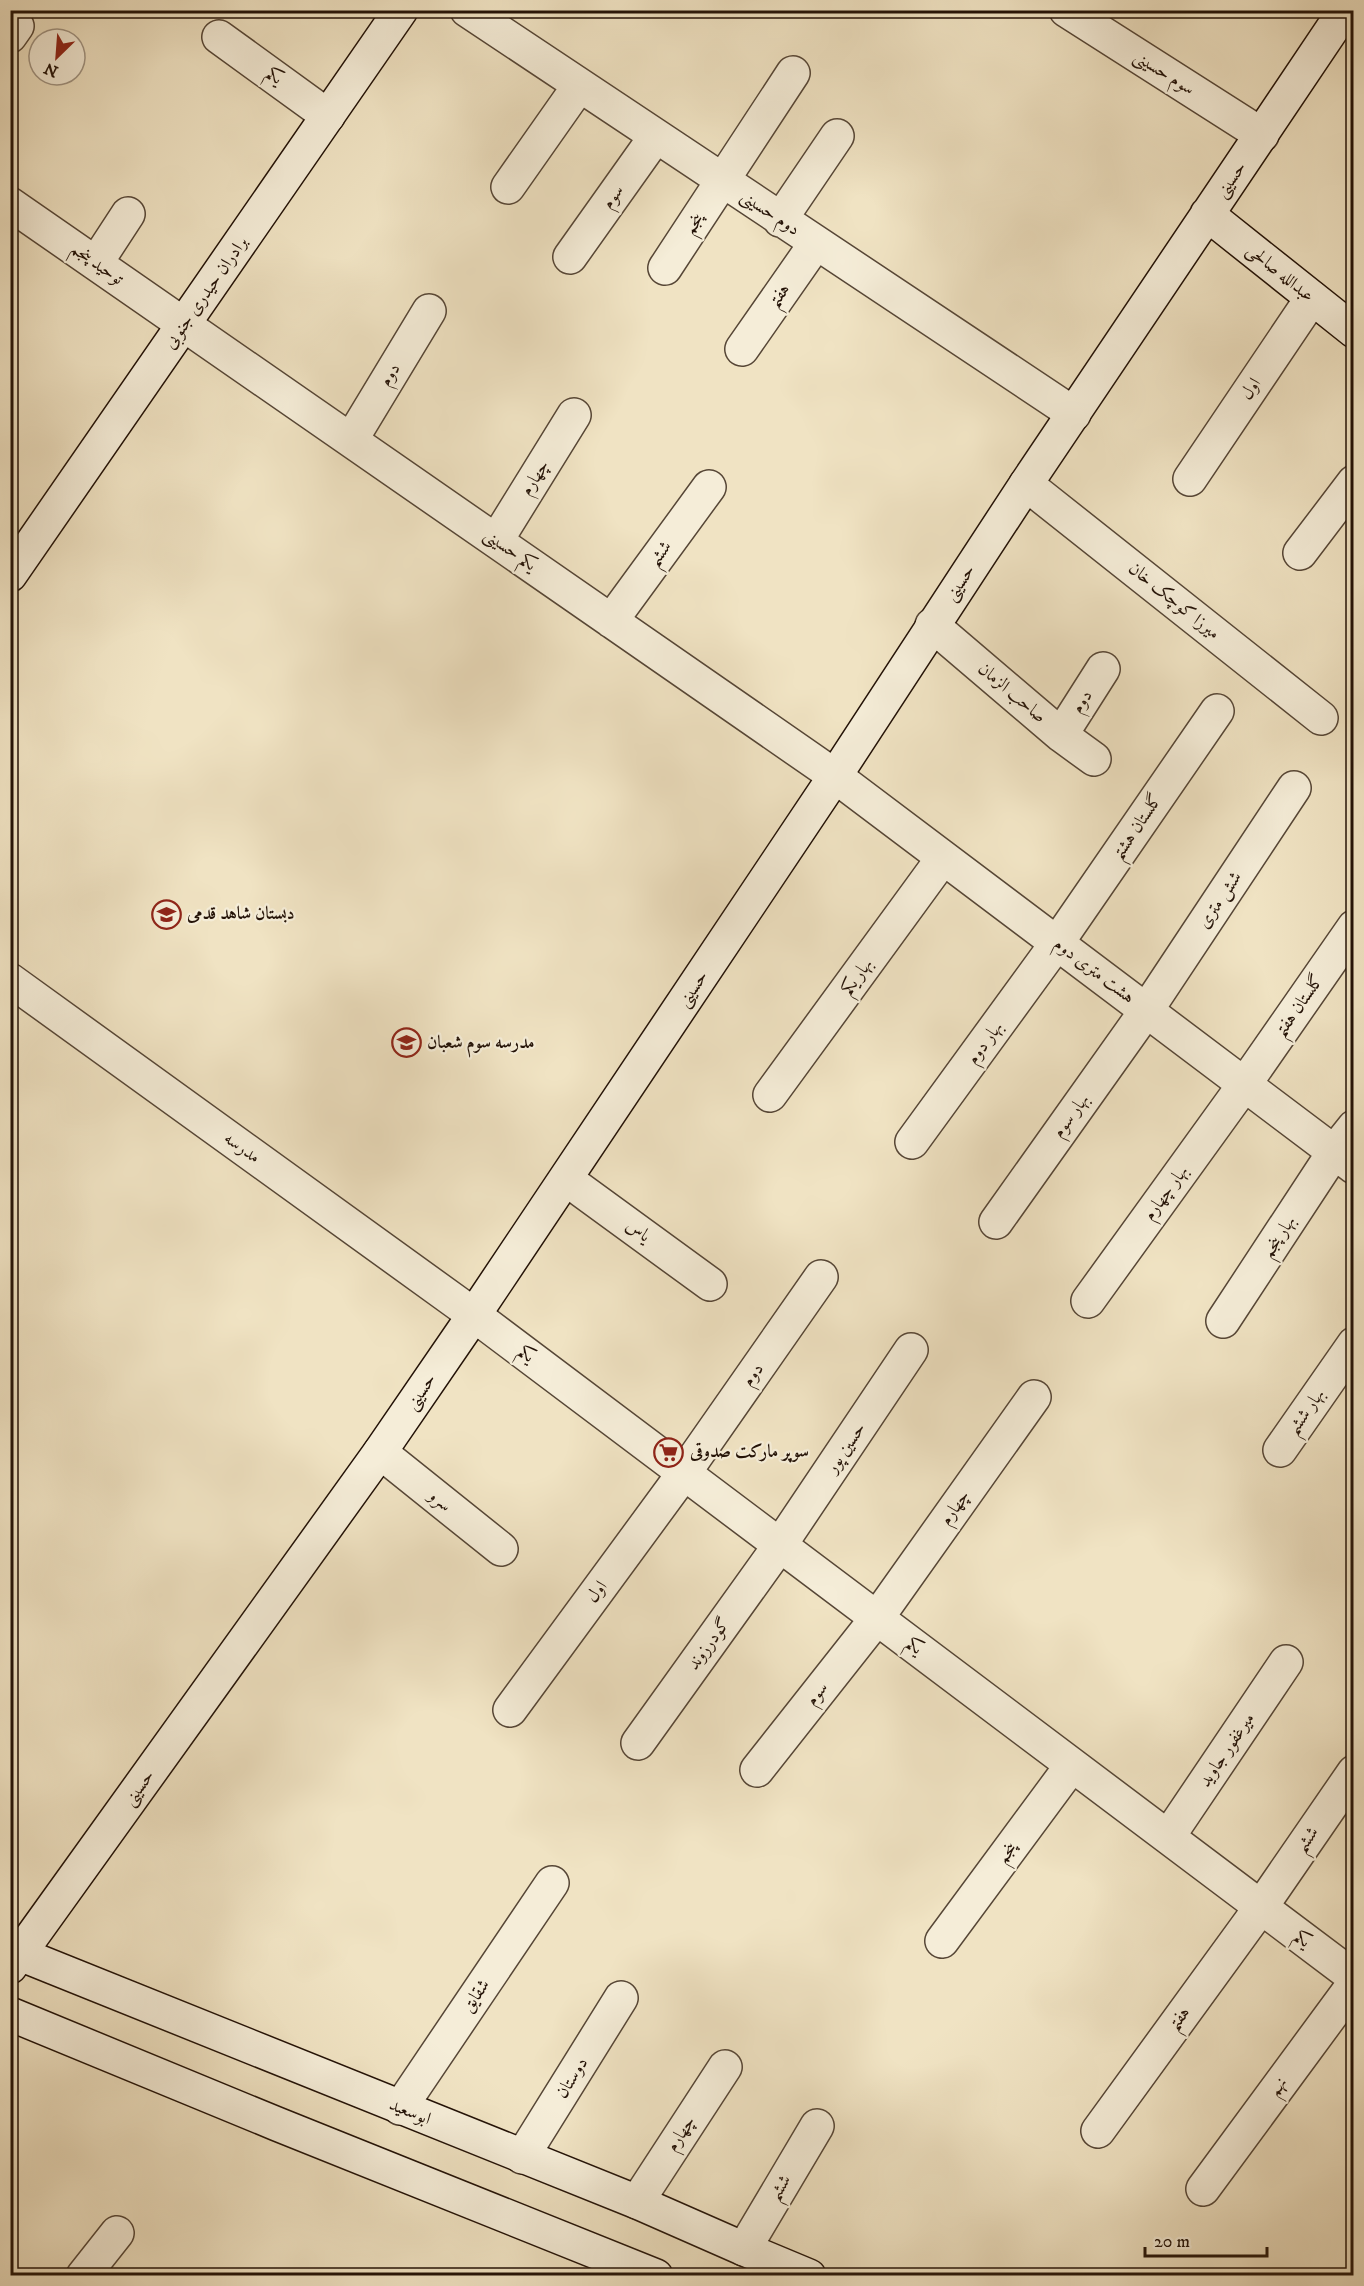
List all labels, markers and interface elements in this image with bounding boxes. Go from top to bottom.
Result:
north arrow [27,27,87,87]
street label: سوم حسینی [1127,46,1199,104]
text: N [41,58,61,82]
street label: یکم [258,62,288,95]
street label: حسینی [1211,158,1252,203]
street label: سوم [597,181,632,216]
street label: دوم حسینی [734,185,804,244]
street label: پنجم [679,208,714,242]
street label: برادران حیدری جنوبی [159,232,254,354]
street label: توحید پنجم [63,238,128,295]
street label: عبدالله صالحی [1242,239,1318,307]
street label: هفتم [763,279,800,316]
street label: دوم [375,359,409,393]
street label: اول [1236,374,1266,404]
street label: چهارم [516,456,558,502]
street label: یکم حسینی [477,524,542,581]
street label: ششم [643,537,682,575]
street label: میرزا کوچک خان [1124,557,1224,645]
street label: حسینی [940,560,981,606]
street label: صاحب الزمان [973,658,1051,728]
street label: دوم [1066,686,1101,720]
street label: گلستان هشتم [1106,789,1172,868]
street label: شش متری [1193,867,1247,933]
school or university icon: دبستان شاهد قدمی [150,898,182,930]
place label: دبستان شاهد قدمی [186,903,295,925]
street label: هشت متری دوم [1047,933,1139,1012]
street label: بهار یکم [836,954,882,1003]
street label: حسینی [673,966,714,1012]
street label: گلستان هفتم [1269,970,1334,1045]
street label: بهار دوم [962,1017,1011,1071]
school or university icon: مدرسه سوم شعبان [390,1027,422,1059]
place label: مدرسه سوم شعبان [427,1032,535,1058]
street label: بهار سوم [1048,1090,1098,1145]
street label: مدرسه [219,1127,265,1169]
street label: بهار چهارم [1139,1161,1197,1227]
street label: بهار پنجم [1257,1212,1305,1265]
street label: یاس [621,1215,656,1248]
street label: یکم [510,1340,540,1373]
street label: دوم [737,1359,772,1393]
street label: حسینی [401,1369,442,1415]
street label: بهار ششم [1282,1384,1335,1443]
street label: حسین پور [820,1418,872,1480]
supermarket icon: سوپر مارکت صدوقی [653,1436,685,1468]
place label: سوپر مارکت صدوقی [689,1441,809,1463]
street label: سرو [422,1484,456,1517]
street label: چهارم [935,1486,978,1532]
street label: اول [582,1577,612,1607]
street label: گودرزوند [683,1613,735,1675]
street label: یکم [898,1632,928,1665]
street label: سوم [801,1678,836,1713]
street label: میرغفور جاوید [1194,1709,1260,1791]
street label: حسینی [118,1766,160,1811]
street label: ششم [1290,1823,1329,1861]
street label: پنجم [992,1837,1027,1871]
street label: یکم [1286,1925,1316,1958]
street label: شقایق [457,1975,495,2017]
street label: هفتم [1163,2002,1200,2039]
street label: دوستان [551,2053,593,2103]
street label: نهم [1264,2073,1297,2104]
street label: ابوسعید [386,2094,434,2130]
street label: چهارم [661,2112,704,2158]
street label: ششم [764,2171,802,2208]
scale bar [1145,2220,1266,2258]
text: 20 m [1154,2231,1190,2253]

